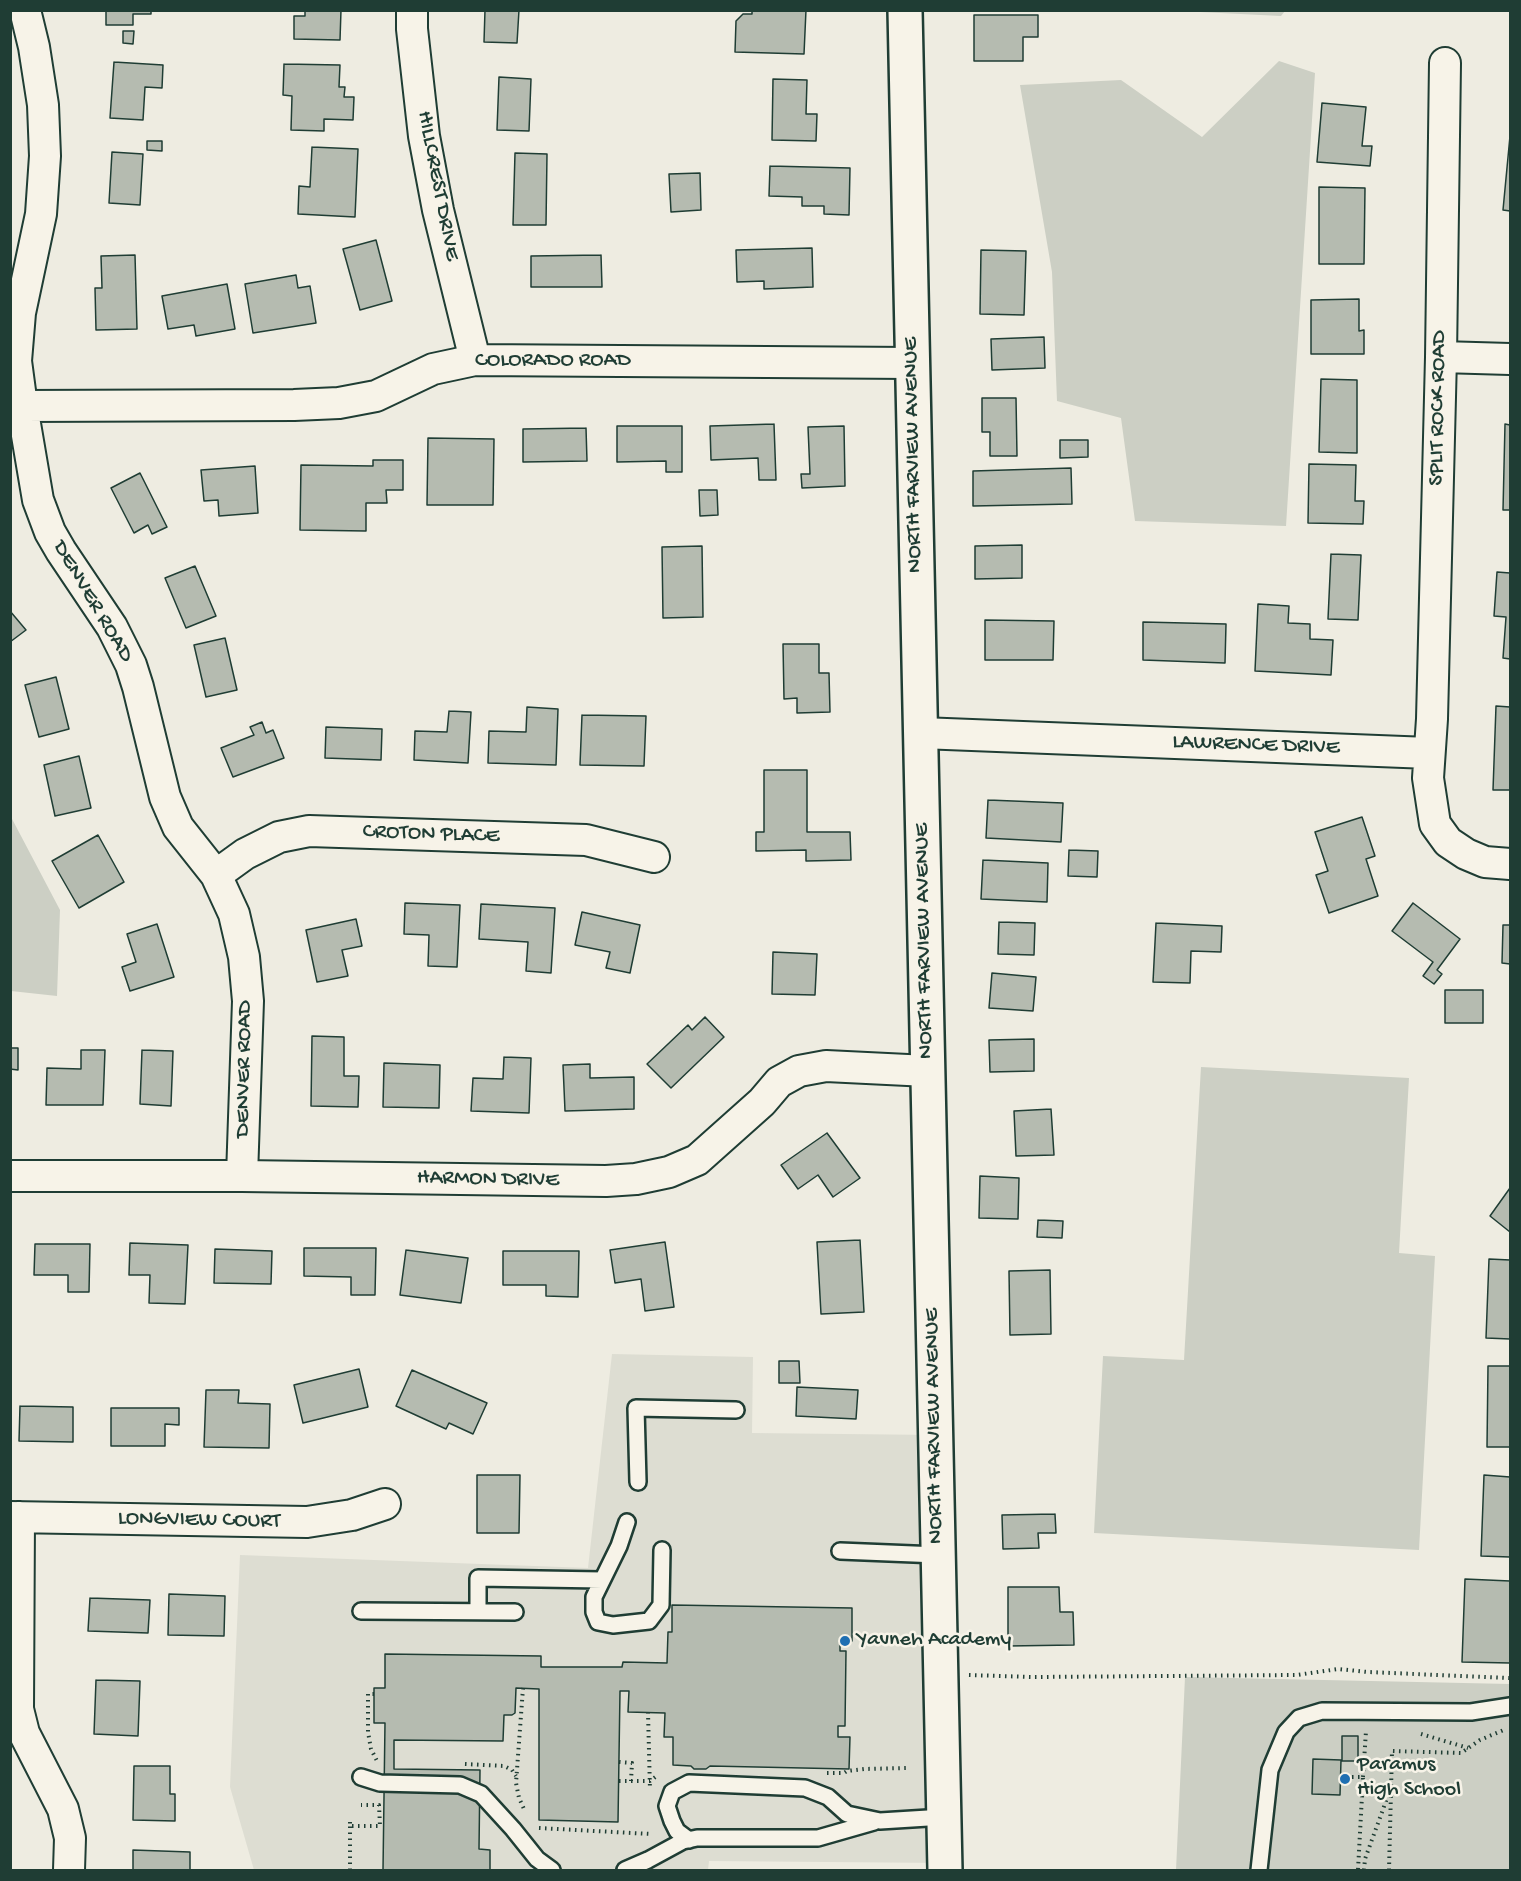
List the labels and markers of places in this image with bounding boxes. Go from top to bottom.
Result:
place label: Yavneh Academy [857,1628,1011,1654]
marker: Yavneh Academy [838,1634,852,1648]
place label: Paramus High School [1357,1753,1461,1804]
marker: Paramus High School [1338,1772,1352,1786]

